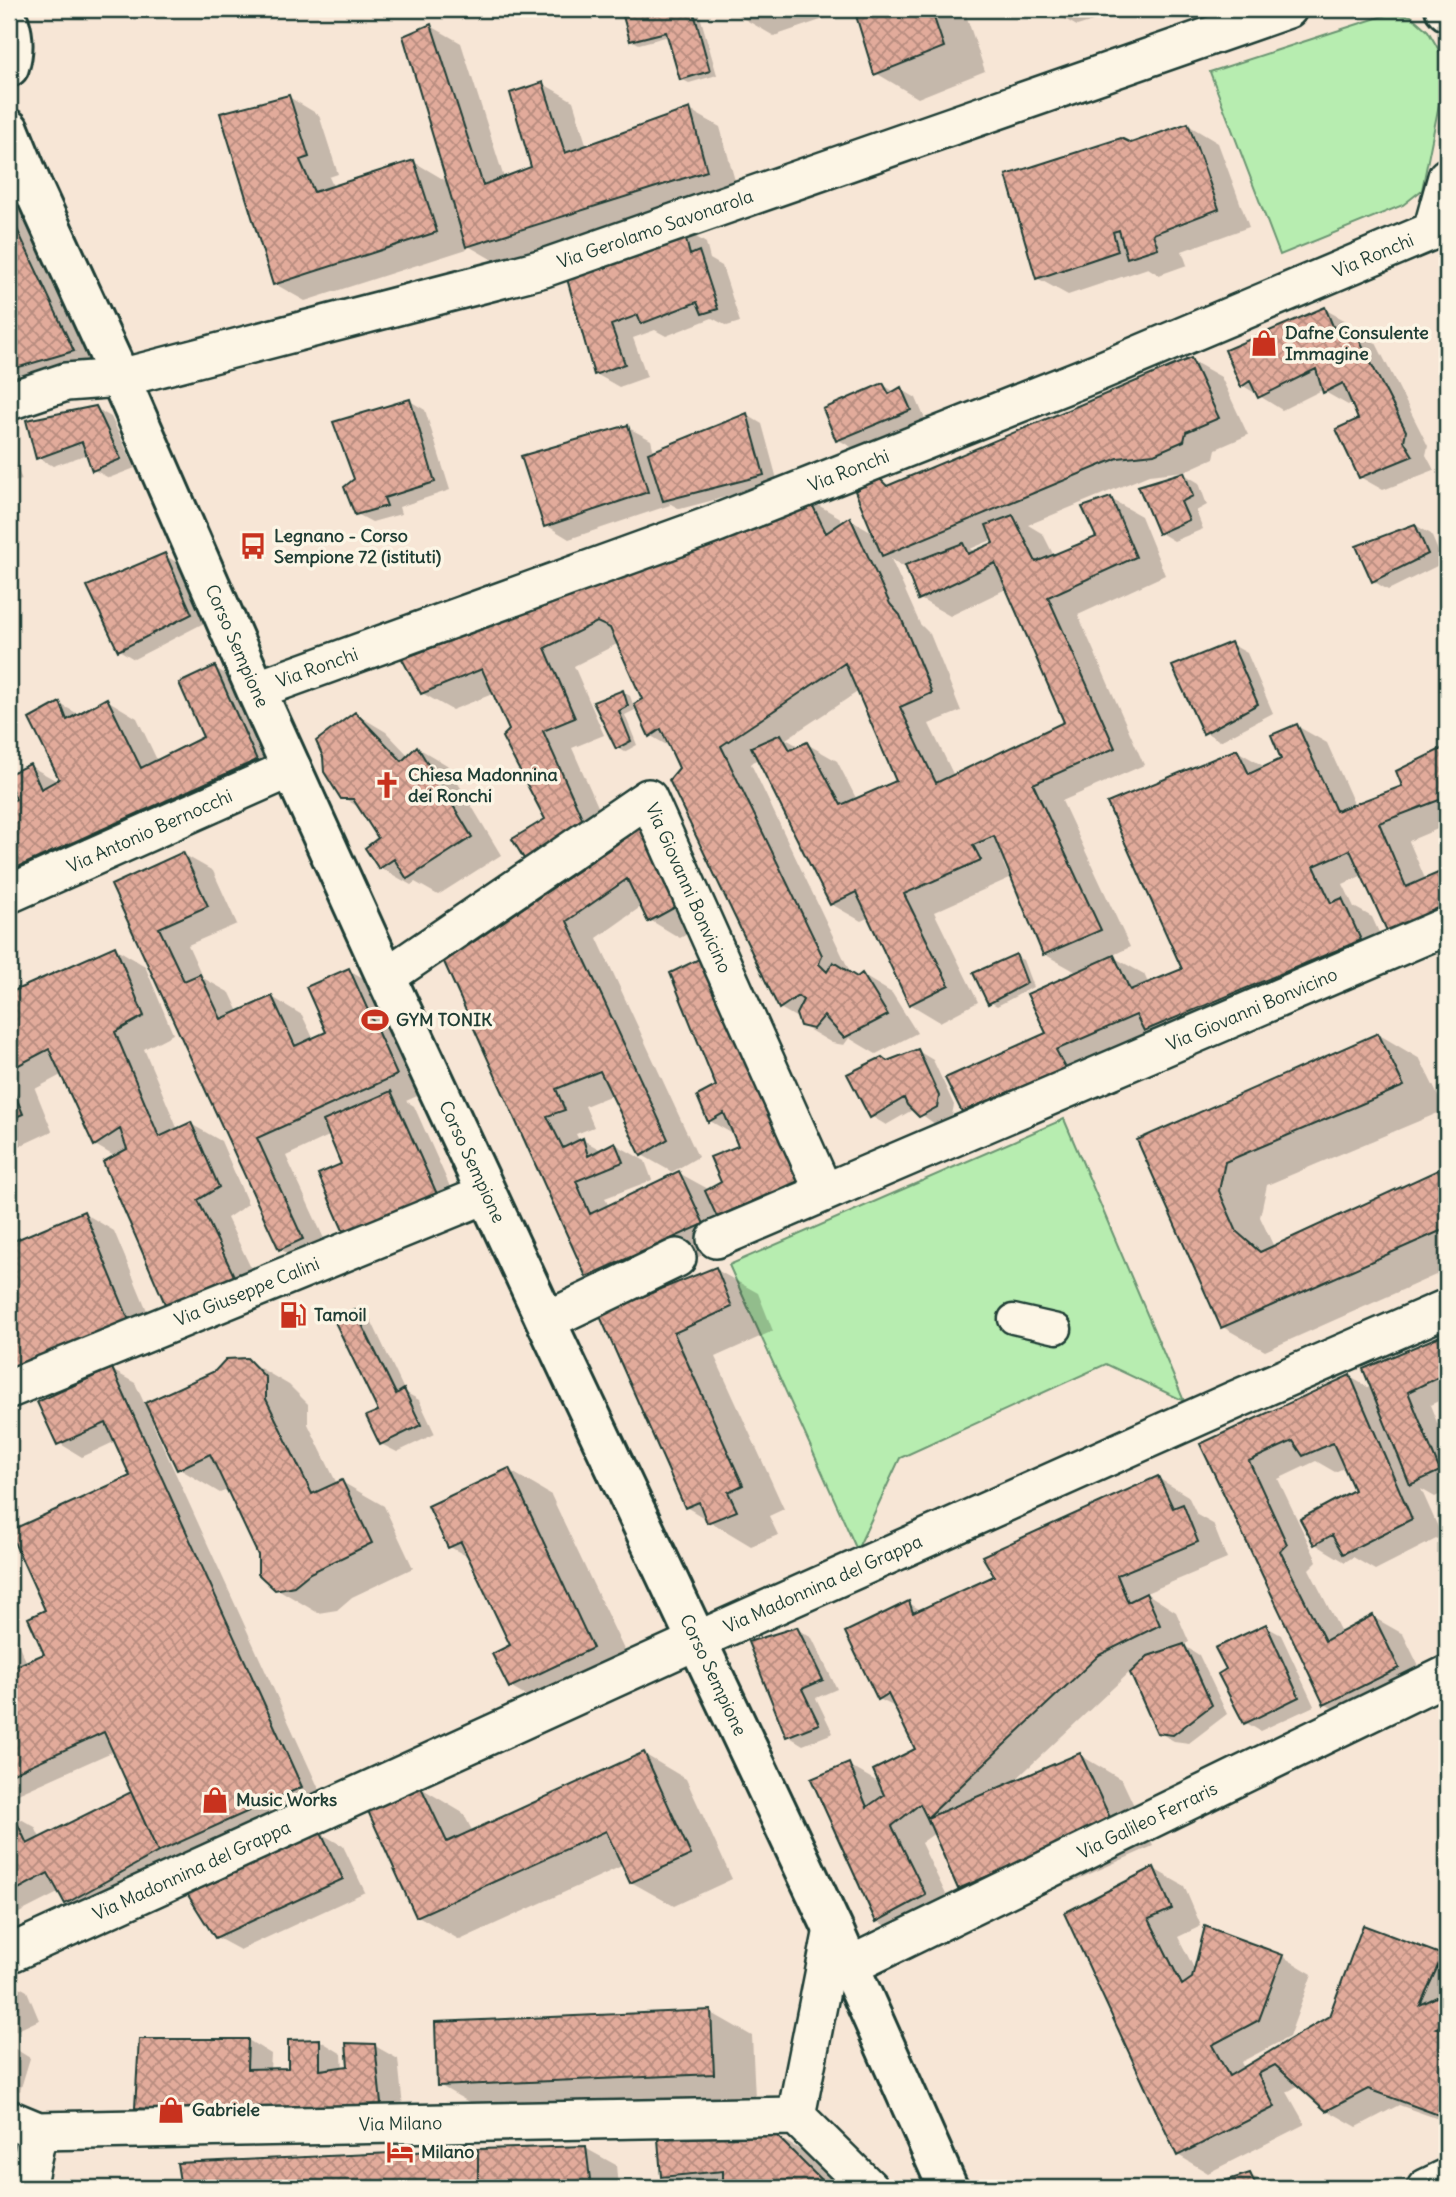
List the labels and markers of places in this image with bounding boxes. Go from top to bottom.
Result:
place label: Dafne Consulente Immagine [1285,321,1429,365]
shop icon: Dafne Consulente Immagine [1249,328,1279,358]
place label: Legnano - Corso Sempione 72 (istituti) [274,524,441,568]
bus stop icon: Legnano - Corso Sempione 72 (istituti) [238,531,268,561]
place label: Chiesa Madonnina dei Ronchi [408,763,558,807]
church icon: Chiesa Madonnina dei Ronchi [372,770,402,800]
sports icon: GYM TONIK [360,1005,390,1035]
place label: GYM TONIK [396,1008,493,1031]
fuel station icon: Tamoil [278,1300,308,1330]
place label: Tamoil [314,1303,367,1326]
shop icon: Music Works [200,1785,230,1815]
place label: Music Works [236,1788,337,1811]
shop icon: Gabriele [156,2095,186,2125]
place label: Gabriele [192,2098,260,2121]
hotel icon: Milano [385,2137,415,2167]
place label: Milano [421,2140,474,2163]

